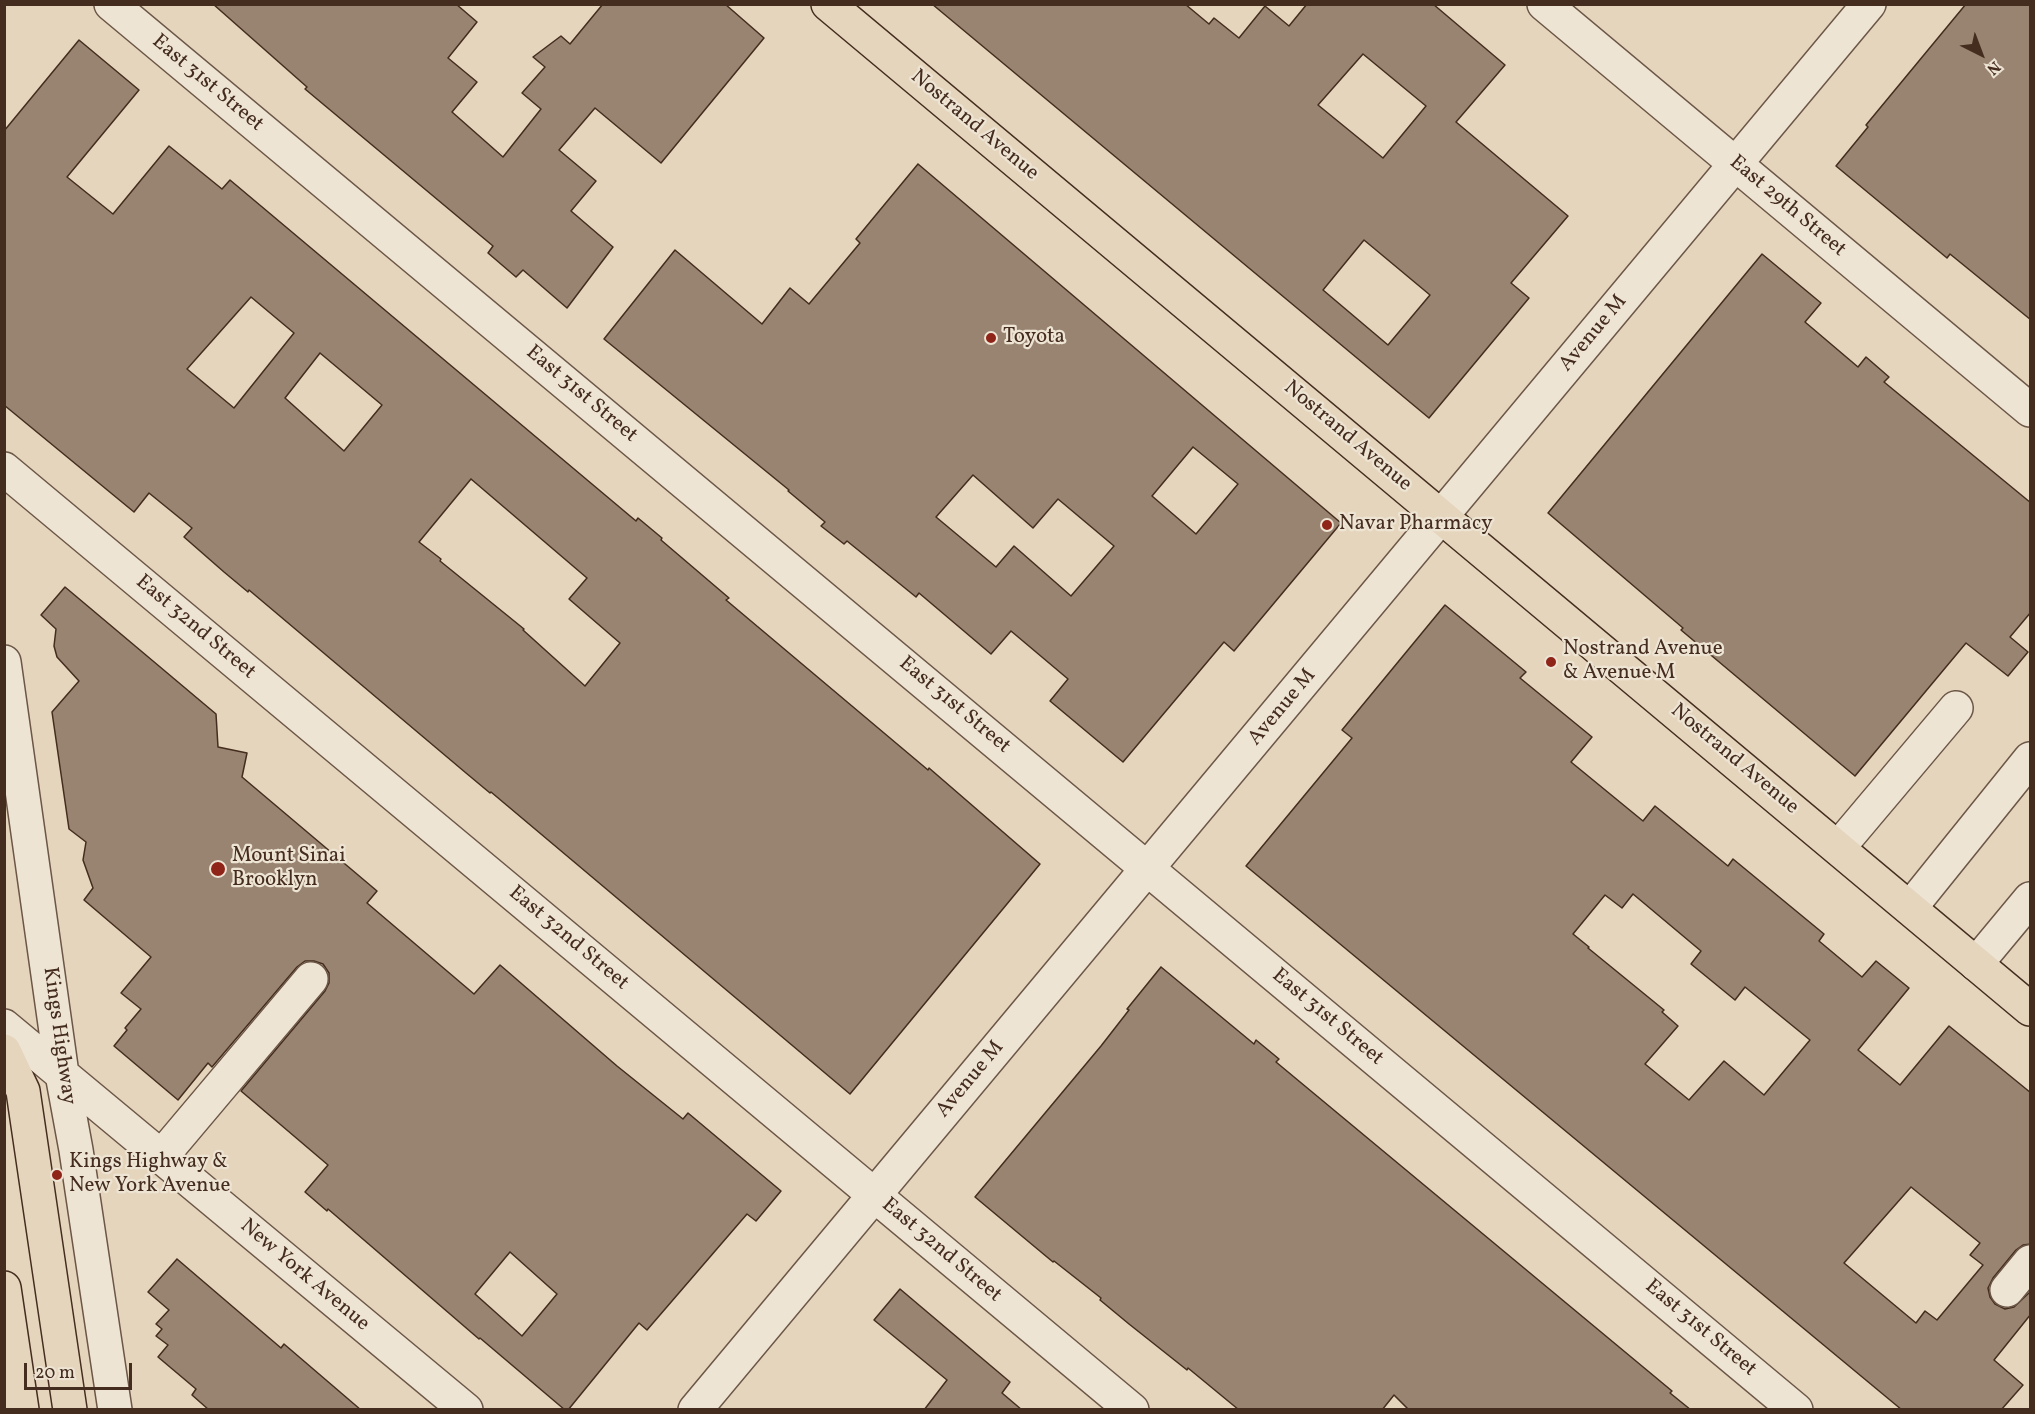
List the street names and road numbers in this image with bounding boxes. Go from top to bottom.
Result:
street label: East 31st Street [146,30,268,138]
street label: Nostrand Avenue [905,65,1043,187]
street label: East 29th Street [1723,151,1851,263]
street label: Avenue M [1555,290,1633,378]
street label: East 31st Street [520,341,642,449]
street label: Nostrand Avenue [1278,376,1416,498]
street label: East 32nd Street [130,570,260,686]
street label: East 31st Street [893,652,1015,760]
street label: Avenue M [1244,664,1322,752]
street label: Nostrand Avenue [1665,699,1803,821]
street label: East 32nd Street [503,881,633,997]
street label: East 31st Street [1266,964,1388,1072]
street label: Kings Highway [36,965,80,1107]
street label: Avenue M [932,1036,1010,1124]
street label: East 32nd Street [876,1193,1006,1309]
street label: New York Avenue [234,1214,374,1338]
street label: East 31st Street [1639,1275,1761,1383]

